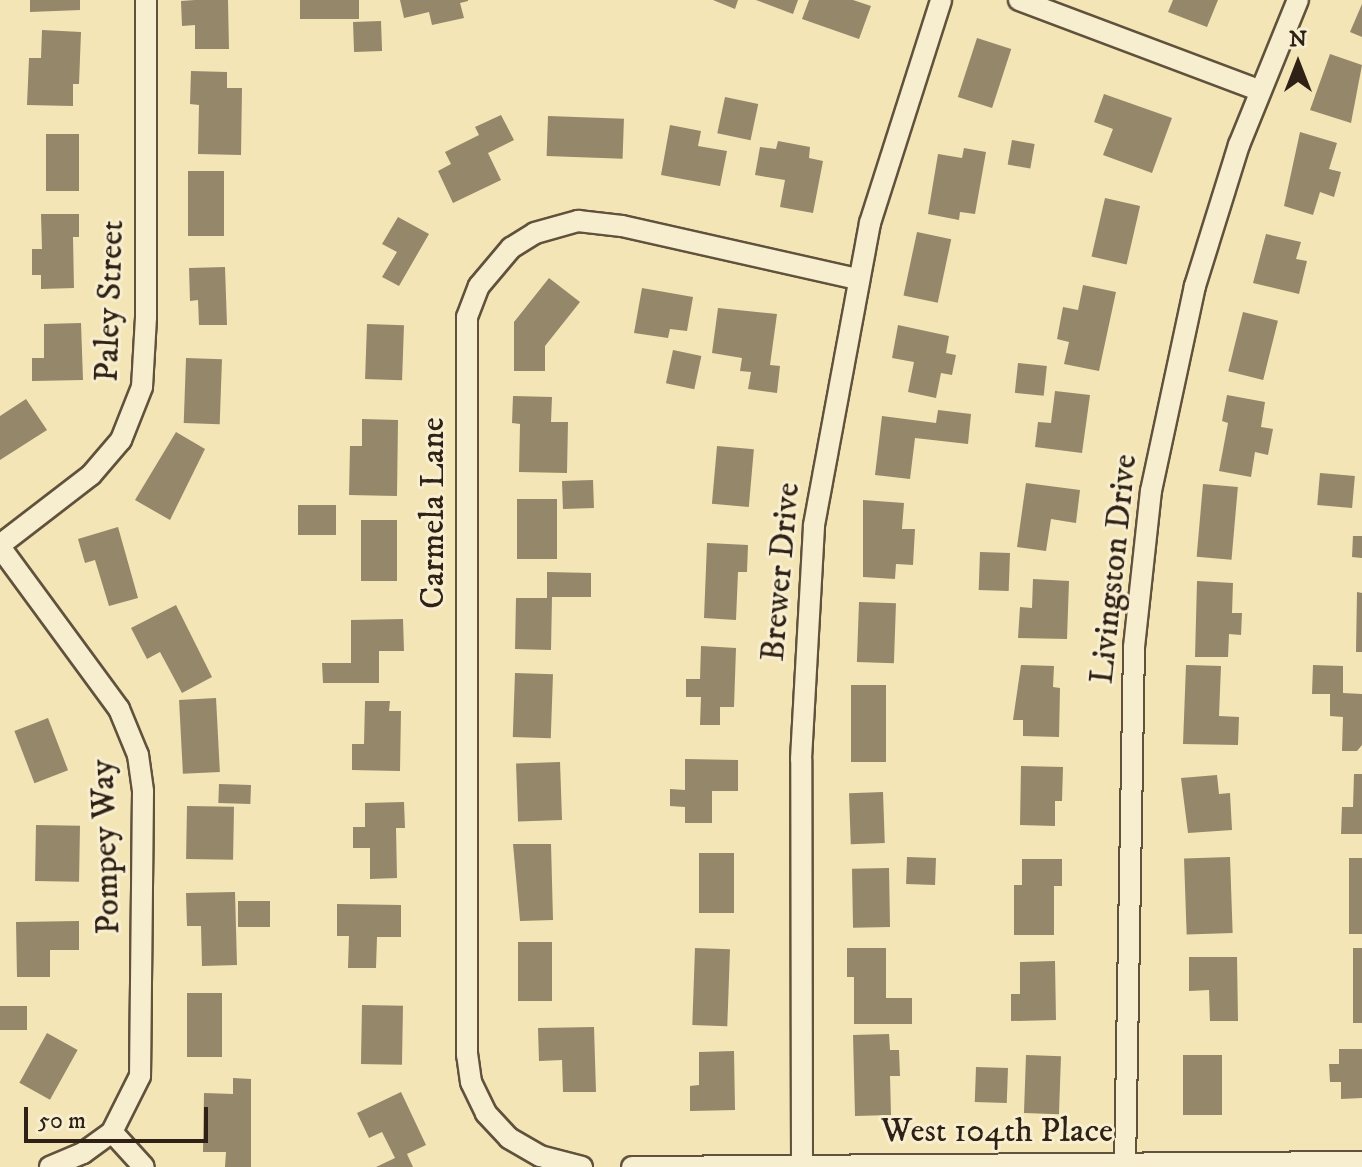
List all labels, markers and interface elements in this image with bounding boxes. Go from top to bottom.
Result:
north arrow [1258,24,1338,104]
text: N [1289,26,1307,53]
street label: Paley Street [87,219,133,383]
street label: Carmela Lane [414,417,454,609]
street label: Livingston Drive [1082,452,1146,686]
street label: Brewer Drive [753,481,809,663]
street label: Pompey Way [83,759,129,935]
scale bar [28,1091,212,1141]
text: 50 m [38,1106,86,1136]
street label: West 104th Place [881,1112,1113,1152]

